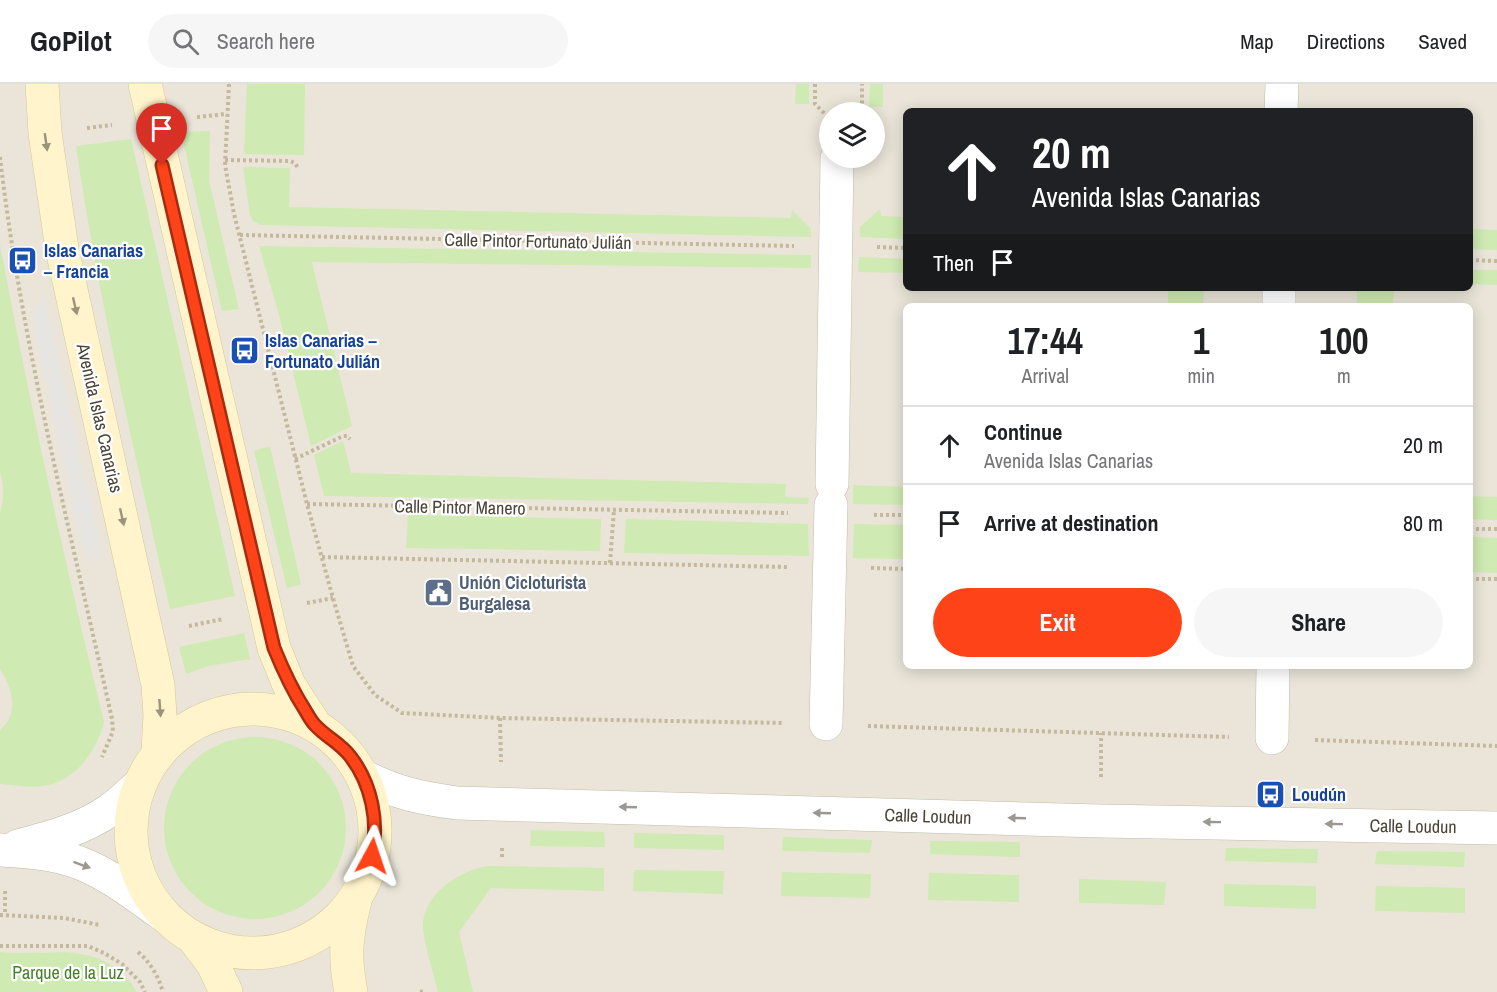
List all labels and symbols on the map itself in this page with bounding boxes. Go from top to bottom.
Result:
pin [136,103,187,165]
one-way arrow [42,133,51,152]
street label: Calle Pintor Fortunato Julián [444,227,632,255]
place label: Islas Canarias – Francia [44,238,143,284]
bus stop icon: Islas Canarias – Francia [7,244,39,276]
one-way arrow [70,297,80,316]
place label: Islas Canarias – Fortunato Julián [265,328,380,374]
bus stop icon: Islas Canarias – Fortunato Julián [228,334,260,366]
street label: Avenida Islas Canarias [70,340,129,495]
street label: Calle Pintor Manero [394,493,526,521]
one-way arrow [117,508,127,526]
place label: Unión Cicloturista Burgalesa [459,570,587,616]
public building icon: Unión Cicloturista Burgalesa [422,576,454,608]
one-way arrow [155,699,164,718]
bus stop icon: Loudún [1255,778,1287,810]
place label: Loudún [1292,782,1346,807]
street label: Calle Loudun [884,802,972,830]
one-way arrow [618,803,637,812]
one-way arrow [813,808,832,818]
street label: Calle Loudun [1369,813,1457,839]
one-way arrow [1008,814,1027,823]
one-way arrow [1203,817,1222,827]
one-way arrow [1324,820,1343,829]
position arrow [340,824,404,888]
one-way arrow [73,860,91,870]
park label: Parque de la Luz [12,960,124,985]

